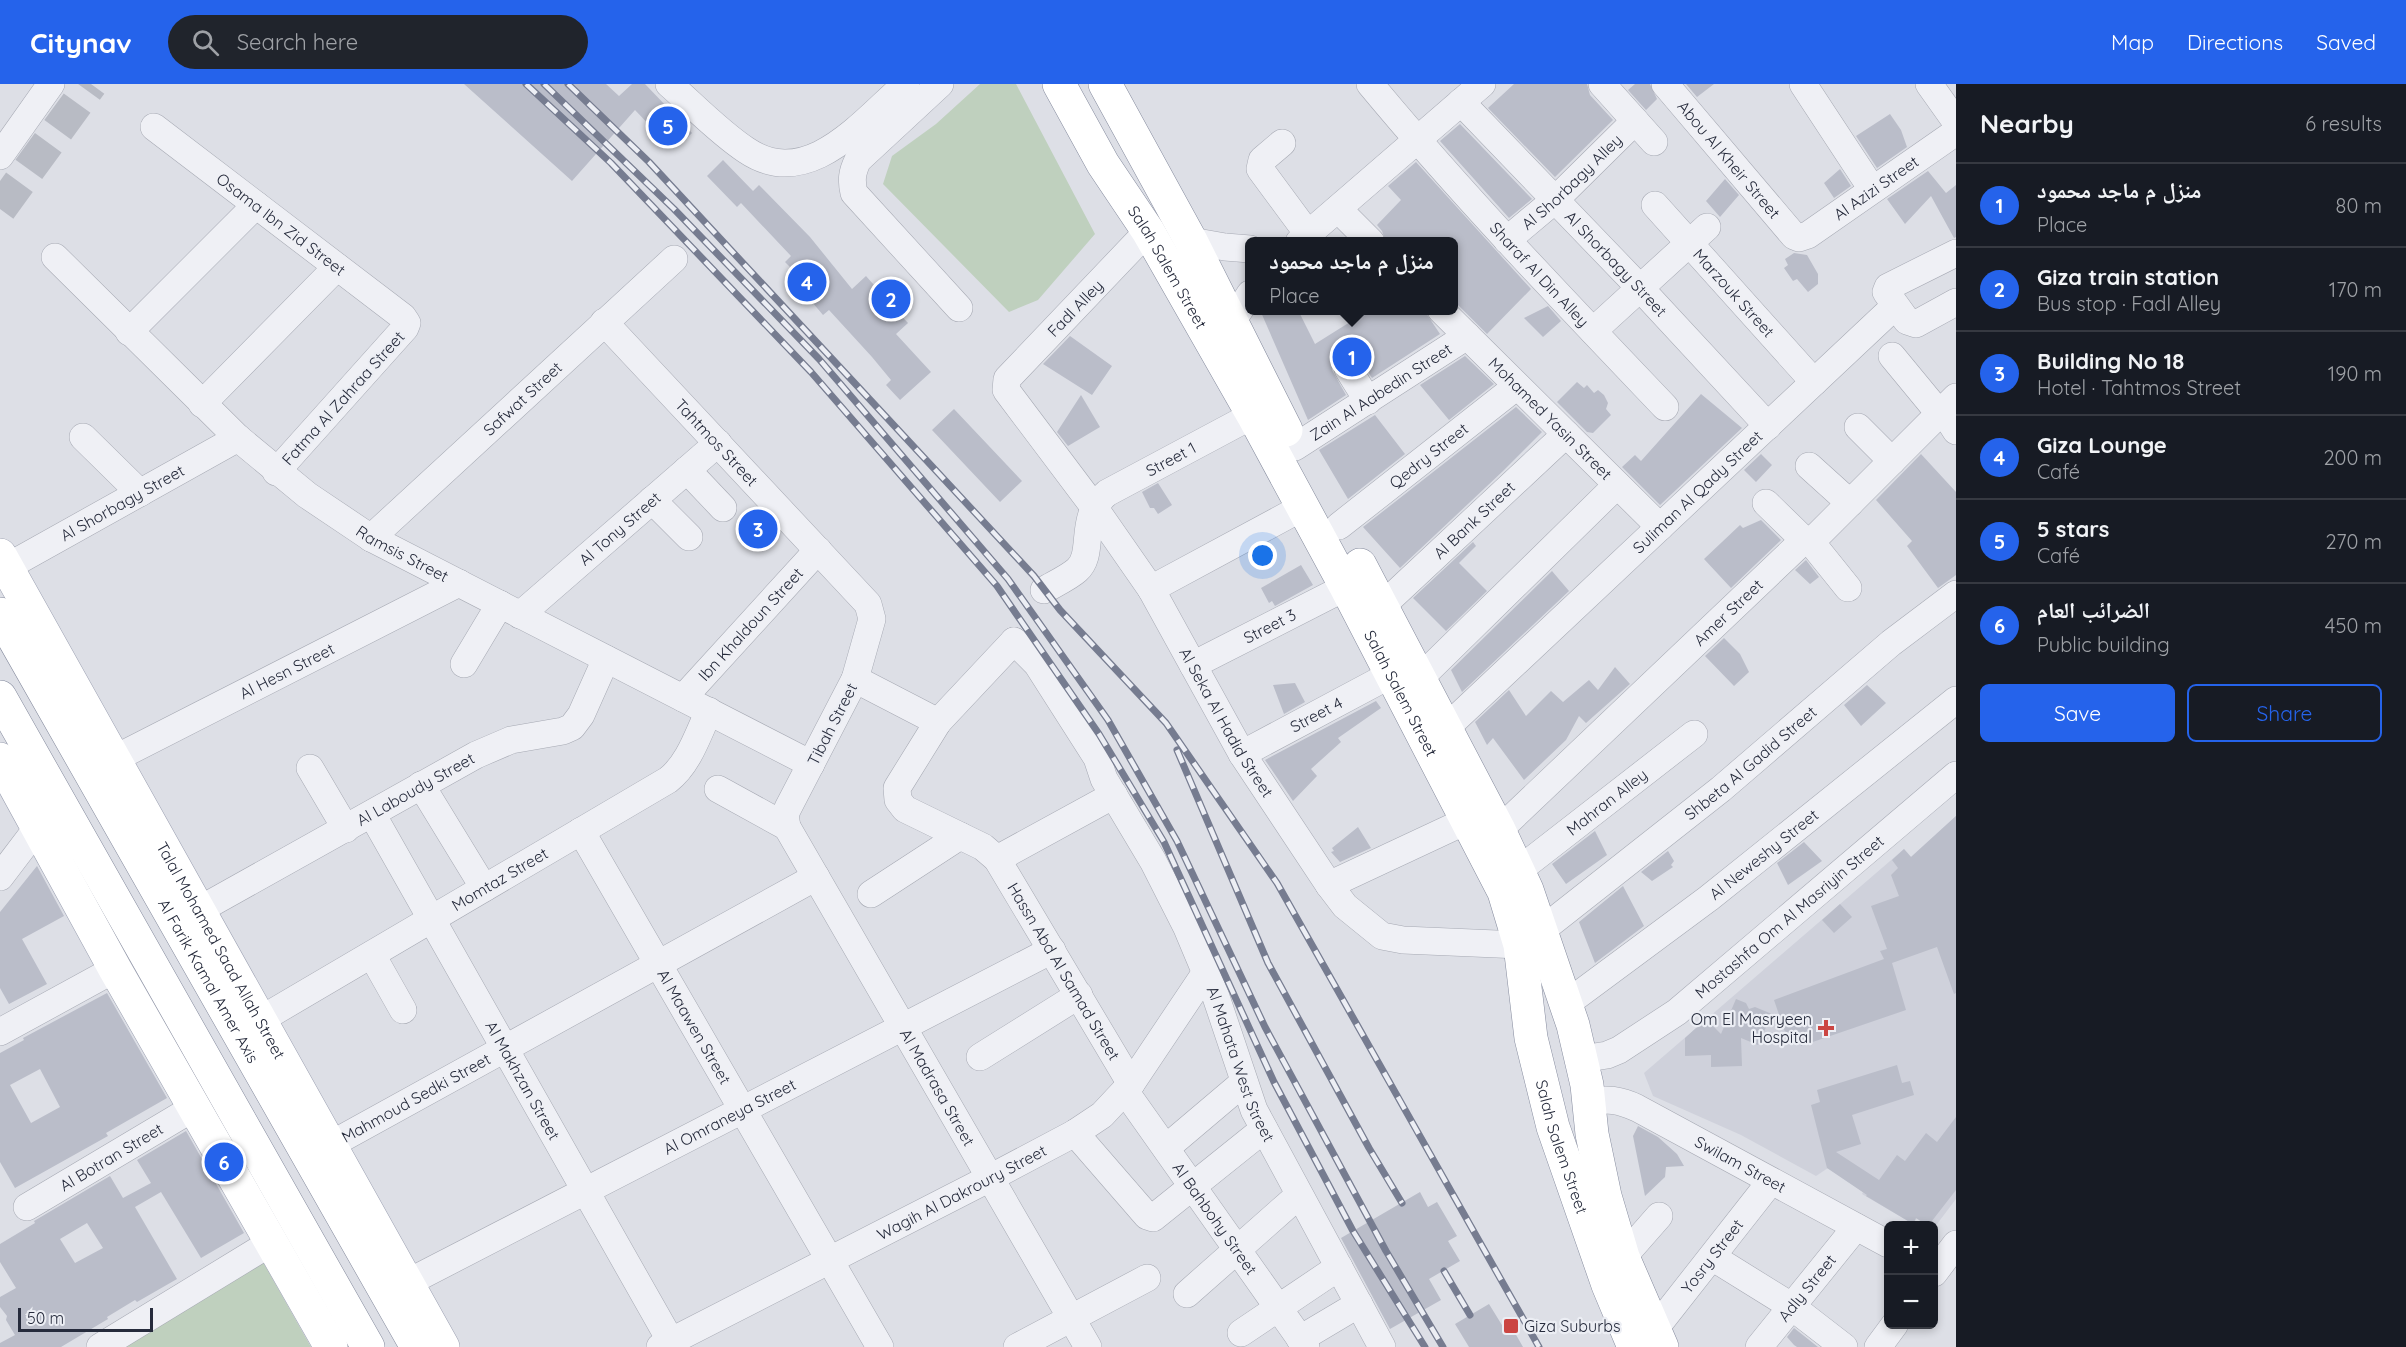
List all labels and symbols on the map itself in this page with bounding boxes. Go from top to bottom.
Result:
street label: Abou Al Kheir Street [1673,96,1785,223]
pin: 5 [648,104,688,148]
street label: Al Shorbagy Alley [1517,130,1626,234]
street label: Al Azizi Street [1830,151,1922,224]
street label: Osama Ibn Zid Street [213,168,350,280]
street label: Salah Salem Street [1124,202,1212,332]
street label: Al Shorbagy Street [1561,206,1671,321]
street label: Sharaf Al Din Alley [1486,218,1593,331]
street label: Marzouk Street [1689,244,1779,341]
pin: 4 [788,260,826,304]
street label: Fadl Alley [1043,275,1107,341]
pin: 2 [872,276,910,322]
street label: Fatma Al Zahraa Street [277,327,409,469]
pin: 1 [1332,334,1372,380]
street label: Zain Al Aabedin Street [1306,339,1456,445]
street label: Mohamed Yasin Street [1484,353,1616,484]
street label: Safwat Street [479,357,566,440]
street label: Tahtmos Street [671,395,762,490]
street label: Qedry Street [1385,418,1472,493]
street label: Suliman Al Qady Street [1628,426,1766,557]
street label: Street 1 [1142,437,1199,481]
street label: Al Shorbagy Street [57,460,188,545]
street label: Al Bank Street [1429,477,1519,563]
street label: Al Tony Street [574,487,665,570]
pin: 3 [738,506,777,552]
street label: Ramsis Street [352,521,452,586]
your location [1248,541,1277,570]
street label: Ibn Khaldoun Street [694,563,807,685]
street label: Amer Street [1689,575,1767,650]
street label: Street 3 [1240,604,1299,648]
street label: Salah Salem Street [1360,627,1442,760]
street label: Al Hesn Street [236,638,338,703]
street label: Al Seka Al Hadid Street [1175,644,1278,801]
street label: Tibah Street [803,680,861,768]
street label: Street 4 [1286,692,1346,737]
street label: Shbeta Al Gadid Street [1680,702,1820,824]
street label: Al Laboudy Street [353,748,478,830]
street label: Mahran Alley [1562,764,1651,840]
street label: Al Neweshy Street [1705,805,1822,904]
street label: Mostashfa Om Al Masriyin Street [1691,831,1888,1002]
street label: Talal Mohamed Saad Allah Street [152,838,290,1063]
street label: Momtaz Street [448,843,551,915]
street label: Hassn Abd Al Samad Street [1003,879,1124,1064]
street label: Al Farik Kamal Amer Axis [154,895,263,1067]
street label: Al Maawen Street [653,965,735,1088]
street label: Al Mahata West Street [1202,983,1279,1145]
place label: Om El Masryeen Hospital [1691,1009,1812,1047]
street label: Al Makhzan Street [481,1017,565,1143]
marker: Om El Masryeen Hospital [1817,1019,1835,1037]
street label: Al Madrasa Street [896,1025,979,1149]
street label: Mahmoud Sedki Street [338,1049,494,1147]
street label: Al Omraneya Street [660,1074,799,1159]
street label: Salah Salem Street [1532,1078,1592,1216]
street label: Al Botran Street [56,1118,167,1195]
street label: Swilam Street [1691,1131,1789,1197]
pin: 6 [204,1140,244,1184]
street label: Wagih Al Dakroury Street [873,1140,1050,1244]
street label: Al Bahbohy Street [1168,1158,1262,1279]
street label: Yosry Street [1677,1215,1747,1297]
street label: Adly Street [1774,1250,1840,1326]
scale bar [18,1305,153,1332]
place label: Giza Suburbs [1524,1316,1621,1336]
marker: Giza Suburbs [1502,1317,1520,1335]

